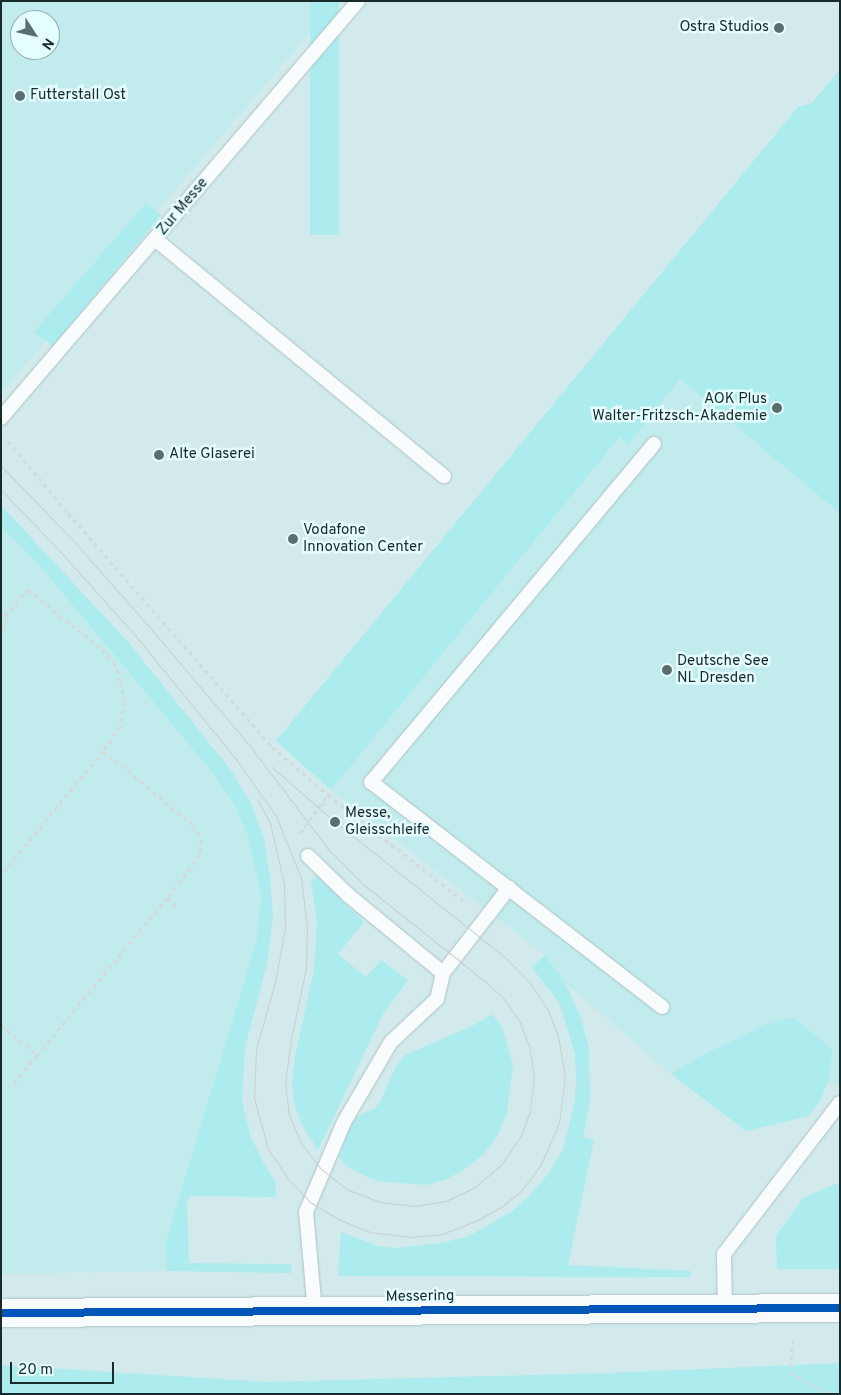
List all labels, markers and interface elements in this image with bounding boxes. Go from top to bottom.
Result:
north arrow [10,10,60,60]
place label: Ostra Studios [680,19,769,37]
marker: Ostra Studios [773,22,785,34]
text: N [37,34,57,52]
place label: Futterstall Ost [30,87,126,105]
marker: Futterstall Ost [14,90,26,102]
street label: Zur Messe [154,175,212,239]
place label: AOK Plus Walter-Fritzsch-Akademie [592,390,767,425]
marker: AOK Plus Walter-Fritzsch-Akademie [771,402,783,414]
place label: Alte Glaserei [169,446,255,464]
marker: Alte Glaserei [153,449,165,461]
place label: Vodafone Innovation Center [303,521,423,556]
marker: Vodafone Innovation Center [287,533,299,545]
place label: Deutsche See NL Dresden [677,652,769,687]
marker: Deutsche See NL Dresden [661,664,673,676]
place label: Messe, Gleisschleife [345,804,429,839]
marker: Messe, Gleisschleife [329,816,341,828]
street label: Messering [385,1287,455,1307]
scale bar [12,1352,116,1384]
text: 20 m [18,1361,53,1380]

